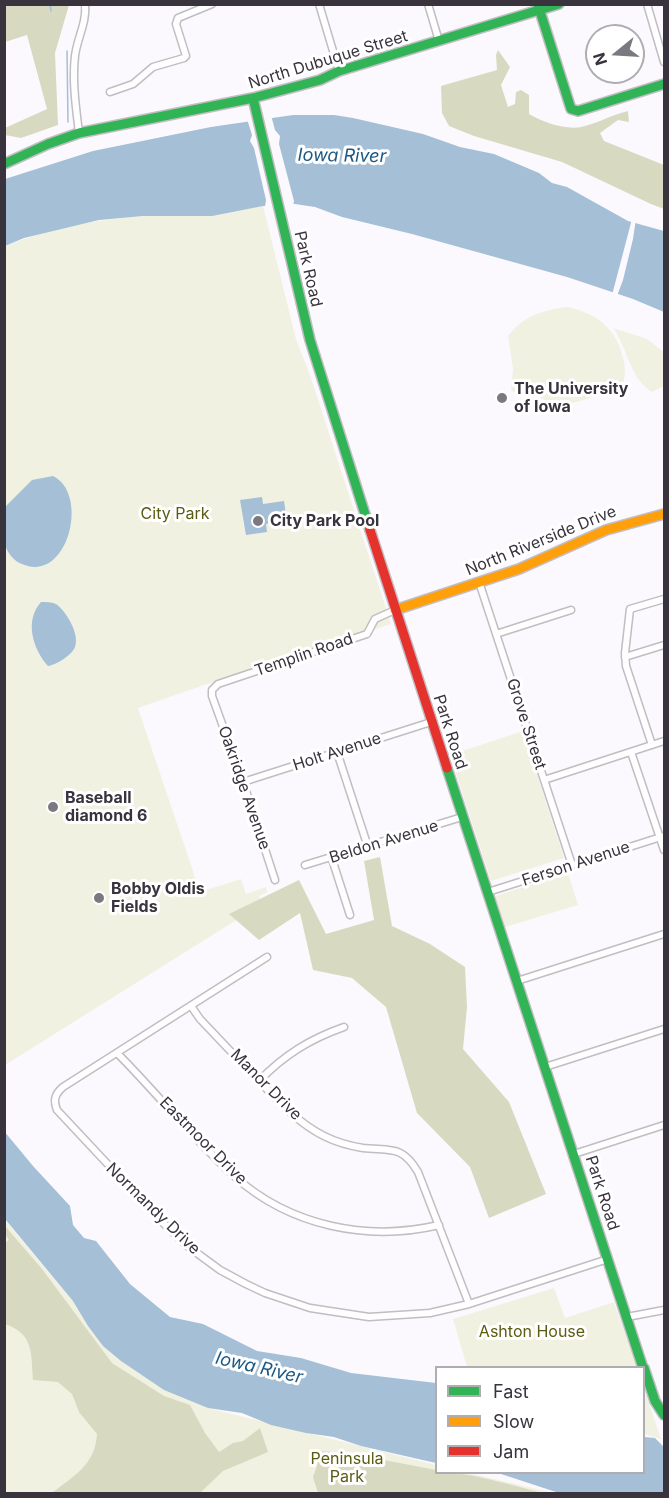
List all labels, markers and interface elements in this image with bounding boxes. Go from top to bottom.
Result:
north arrow [585,24,645,84]
street label: North Dubuque Street [246,27,410,93]
text: N [588,50,611,68]
water label: Iowa River [297,144,387,168]
street label: Park Road [290,229,326,309]
place label: The University of Iowa [514,379,628,417]
marker: The University of Iowa [495,391,509,405]
street label: North Riverside Drive [463,502,619,580]
park label: City Park [141,504,209,524]
place label: City Park Pool [270,511,379,531]
marker: City Park Pool [251,514,265,528]
street label: Templin Road [252,629,356,681]
street label: Grove Street [502,676,550,772]
street label: Park Road [429,692,471,772]
street label: Oakridge Avenue [214,724,274,852]
street label: Holt Avenue [291,729,383,775]
place label: Baseball diamond 6 [65,788,147,826]
marker: Baseball diamond 6 [46,800,60,814]
street label: Beldon Avenue [327,816,441,868]
street label: Ferson Avenue [520,838,632,890]
place label: Bobby Oldis Fields [111,879,205,917]
marker: Bobby Oldis Fields [92,891,106,905]
street label: Manor Drive [226,1045,306,1125]
street label: Eastmoor Drive [155,1093,251,1189]
street label: Park Road [581,1153,623,1233]
street label: Normandy Drive [102,1159,204,1259]
park label: Ashton House [479,1322,585,1342]
water label: Iowa River [213,1348,305,1388]
legend [435,1366,645,1474]
text: Fast [493,1381,529,1402]
text: Slow [493,1411,534,1432]
text: Jam [493,1441,529,1462]
park label: Peninsula Park [310,1449,384,1487]

